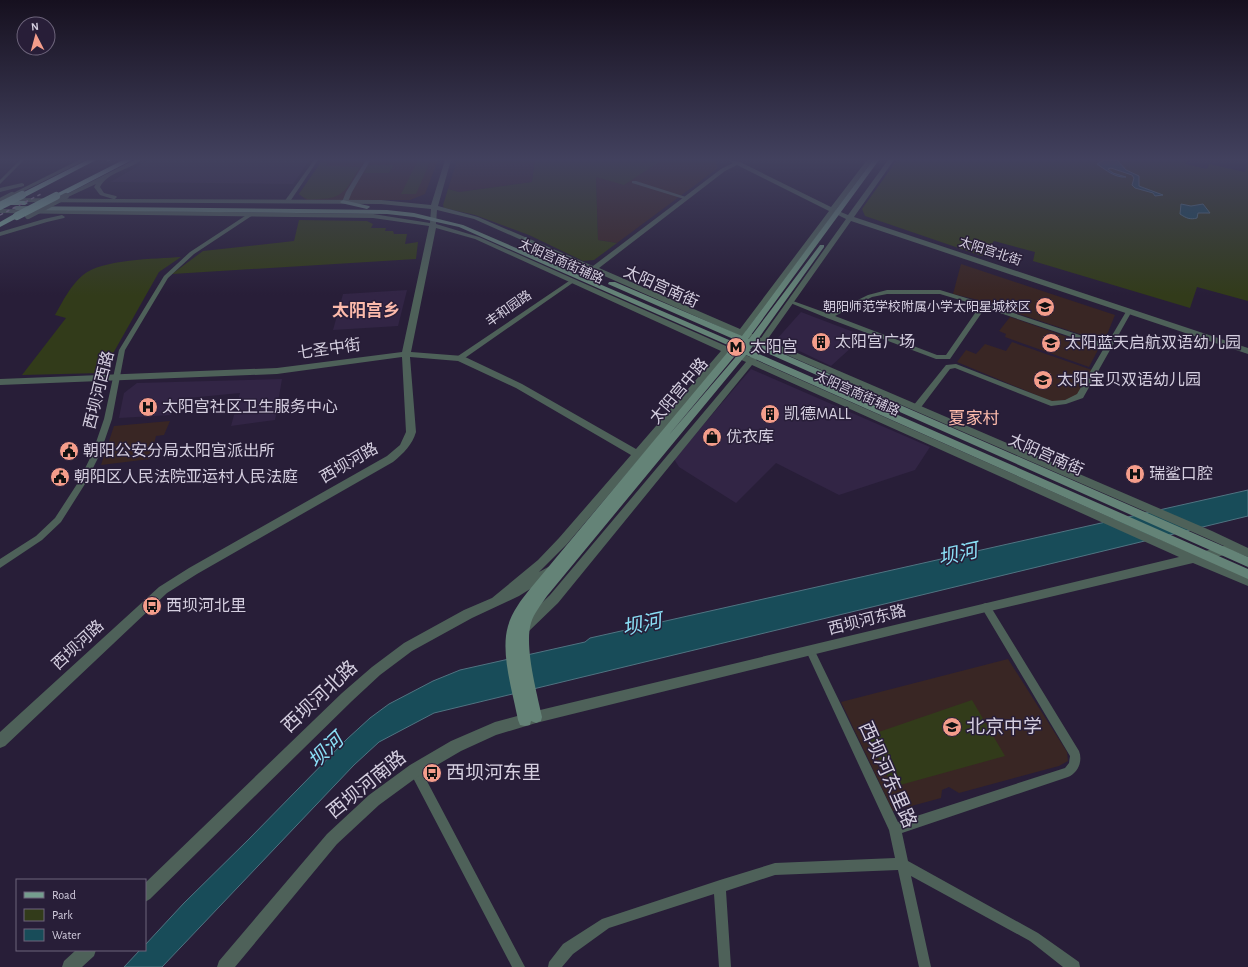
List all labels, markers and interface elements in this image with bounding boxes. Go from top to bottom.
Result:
north arrow [16,16,56,56]
text: N [31,21,39,32]
street label: 太阳宫北街 [957,234,1024,268]
street label: 太阳宫南街辅路 [517,237,606,286]
street label: 太阳宫南街 [621,263,701,311]
street label: 丰和园路 [483,288,534,329]
school or university icon: 朝阳师范学校附属小学太阳星城校区 [1034,296,1056,318]
place label: 朝阳师范学校附属小学太阳星城校区 [823,299,1031,314]
district label: 太阳宫乡 [332,301,400,319]
building icon: 太阳宫广场 [810,331,832,353]
school or university icon: 太阳蓝天启航双语幼儿园 [1040,332,1062,354]
place label: 太阳宫广场 [835,333,915,350]
place label: 太阳蓝天启航双语幼儿园 [1065,334,1241,351]
street label: 七圣中街 [296,336,362,361]
metro station icon: 太阳宫 [725,336,747,358]
place label: 太阳宫 [750,338,798,355]
street label: 西坝河西路 [81,349,116,431]
street label: 太阳宫中路 [646,355,711,427]
street label: 太阳宫南街辅路 [813,369,902,418]
school or university icon: 太阳宝贝双语幼儿园 [1032,369,1054,391]
place label: 太阳宝贝双语幼儿园 [1057,371,1201,388]
hospital icon: 太阳宫社区卫生服务中心 [137,396,159,418]
place label: 太阳宫社区卫生服务中心 [162,398,338,415]
building icon: 凯德MALL [759,403,781,425]
place label: 凯德MALL [784,405,852,422]
district label: 夏家村 [949,409,1000,427]
shop icon: 优衣库 [701,426,723,448]
place label: 优衣库 [726,428,774,445]
street label: 太阳宫南街 [1006,431,1086,479]
street label: 西坝河路 [317,439,381,486]
public building icon: 朝阳公安分局太阳宫派出所 [58,440,80,462]
place label: 朝阳公安分局太阳宫派出所 [83,442,275,459]
hospital icon: 瑞鲨口腔 [1124,463,1146,485]
place label: 瑞鲨口腔 [1149,465,1213,482]
public building icon: 朝阳区人民法院亚运村人民法庭 [49,466,71,488]
place label: 朝阳区人民法院亚运村人民法庭 [74,468,298,485]
water label: 坝河 [936,539,984,569]
bus stop icon: 西坝河北里 [141,595,163,617]
place label: 西坝河北里 [166,597,246,614]
street label: 西坝河东路 [826,602,908,637]
water label: 坝河 [620,609,668,639]
street label: 西坝河路 [48,617,107,673]
street label: 西坝河北路 [278,657,361,736]
school or university icon: 北京中学 [941,716,963,738]
place label: 北京中学 [966,716,1042,737]
street label: 西坝河东里路 [855,718,921,831]
water label: 坝河 [304,726,350,772]
street label: 西坝河南路 [323,747,410,822]
bus stop icon: 西坝河东里 [421,762,443,784]
place label: 西坝河东里 [446,762,541,783]
legend [16,879,146,951]
text: Road [52,889,76,901]
text: Park [52,909,73,921]
text: Water [52,929,81,941]

